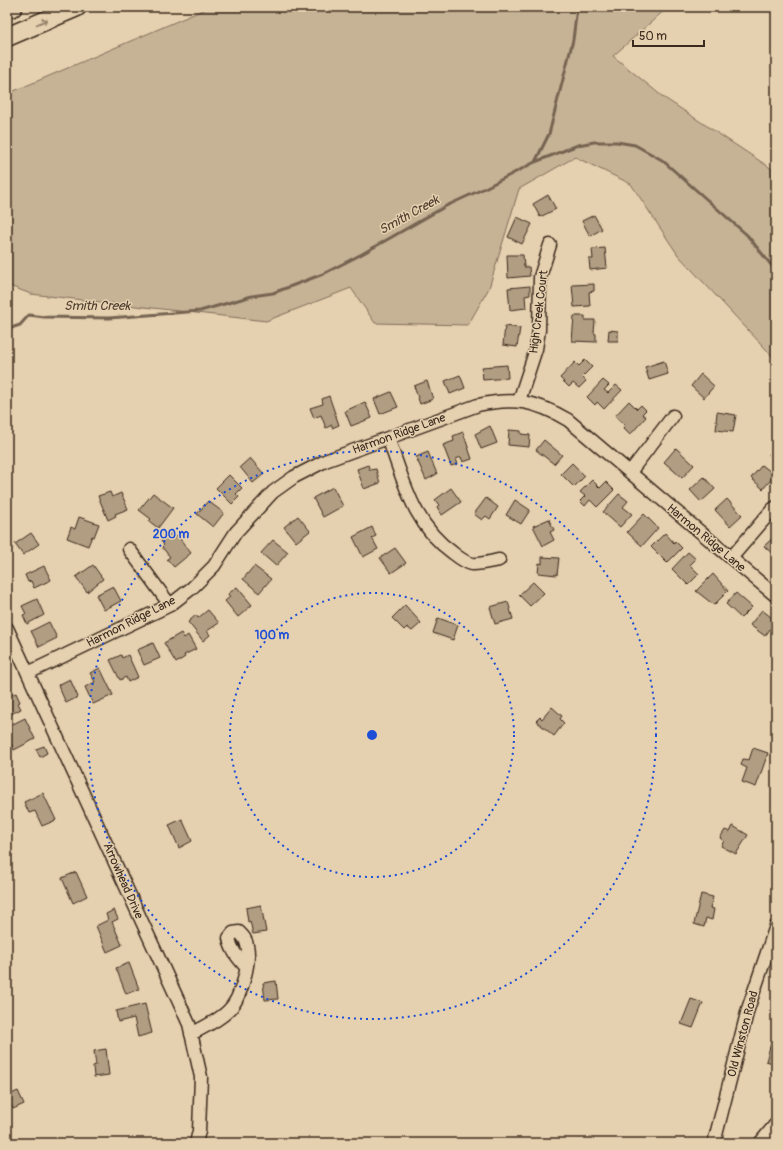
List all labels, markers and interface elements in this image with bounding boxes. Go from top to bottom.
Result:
one-way arrow [35,18,47,25]
scale bar [633,22,704,48]
text: 50 m [639,29,667,44]
water label: Smith Creek [376,191,443,238]
street label: High Creek Court [526,269,552,355]
water label: Smith Creek [64,298,132,314]
street label: Harmon Ridge Lane [350,410,448,458]
street label: Harmon Ridge Lane [664,501,748,575]
text: 200 m [153,527,190,542]
street label: Harmon Ridge Lane [84,593,178,651]
text: 100 m [255,628,290,643]
centre of rings [365,728,379,742]
street label: Arrowhead Drive [100,841,147,921]
street label: Old Winston Road [724,989,762,1079]

